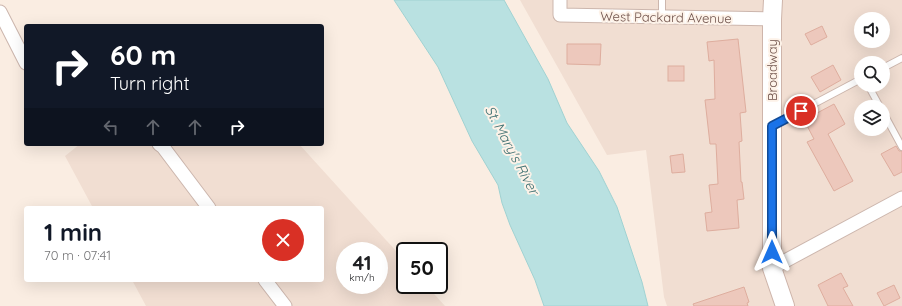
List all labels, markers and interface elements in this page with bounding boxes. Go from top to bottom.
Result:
street label: West Packard Avenue [600,8,732,26]
map controls [854,12,890,136]
button: sound [854,12,890,48]
text: 60 m [110,37,176,72]
street label: Broadway [764,39,780,101]
icon: right [44,40,96,92]
button: search [854,56,890,92]
text: Turn right [110,72,190,95]
pin [784,94,818,128]
icon: arrive [790,100,812,122]
button: layers [854,100,890,136]
water label: St. Mary's River [481,102,544,199]
icon: left [100,116,122,138]
icon: ahead [142,116,164,138]
icon: ahead [184,116,206,138]
icon: right [226,116,248,138]
text: 1 min [44,217,102,247]
button: close [262,219,304,261]
position arrow [751,231,793,273]
speed limit sign: 50 [396,242,448,294]
text: 70 m · 07:41 [44,247,111,263]
text: 41 [353,250,371,275]
text: km/h [349,271,375,284]

